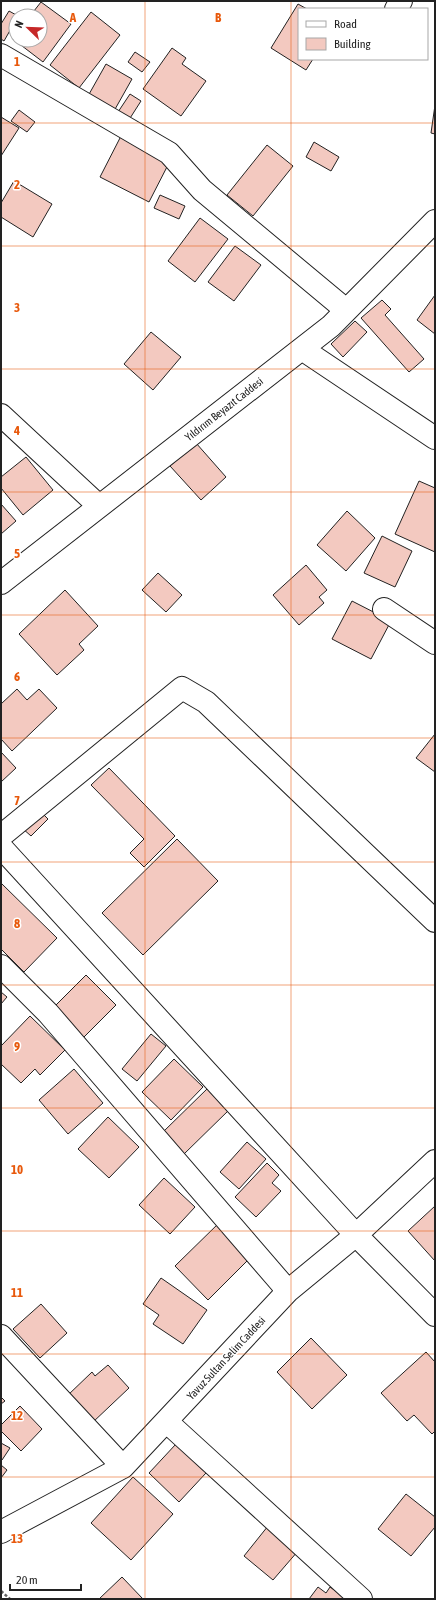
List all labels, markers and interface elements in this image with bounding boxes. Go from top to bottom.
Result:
north arrow [8,8,48,48]
legend [298,8,428,60]
text: A [69,10,77,25]
text: B [215,10,222,25]
text: Road [334,17,357,31]
text: N [12,19,26,29]
text: Building [334,37,372,51]
text: 1 [14,54,20,69]
text: 2 [14,177,20,192]
text: 3 [14,300,20,315]
street label: Yıldırım Beyazıt Caddesi [183,375,265,443]
text: 4 [13,423,20,438]
text: 5 [14,546,20,561]
text: 6 [14,669,20,684]
text: 7 [14,793,20,808]
text: 8 [14,916,20,931]
text: 9 [14,1039,20,1054]
text: 10 [11,1162,23,1177]
text: 11 [11,1285,23,1300]
street label: Yavuz Sultan Selim Caddesi [184,1314,268,1402]
text: 12 [11,1408,23,1423]
text: 13 [11,1531,23,1546]
scale bar [10,1566,81,1592]
text: 20 m [16,1573,38,1587]

